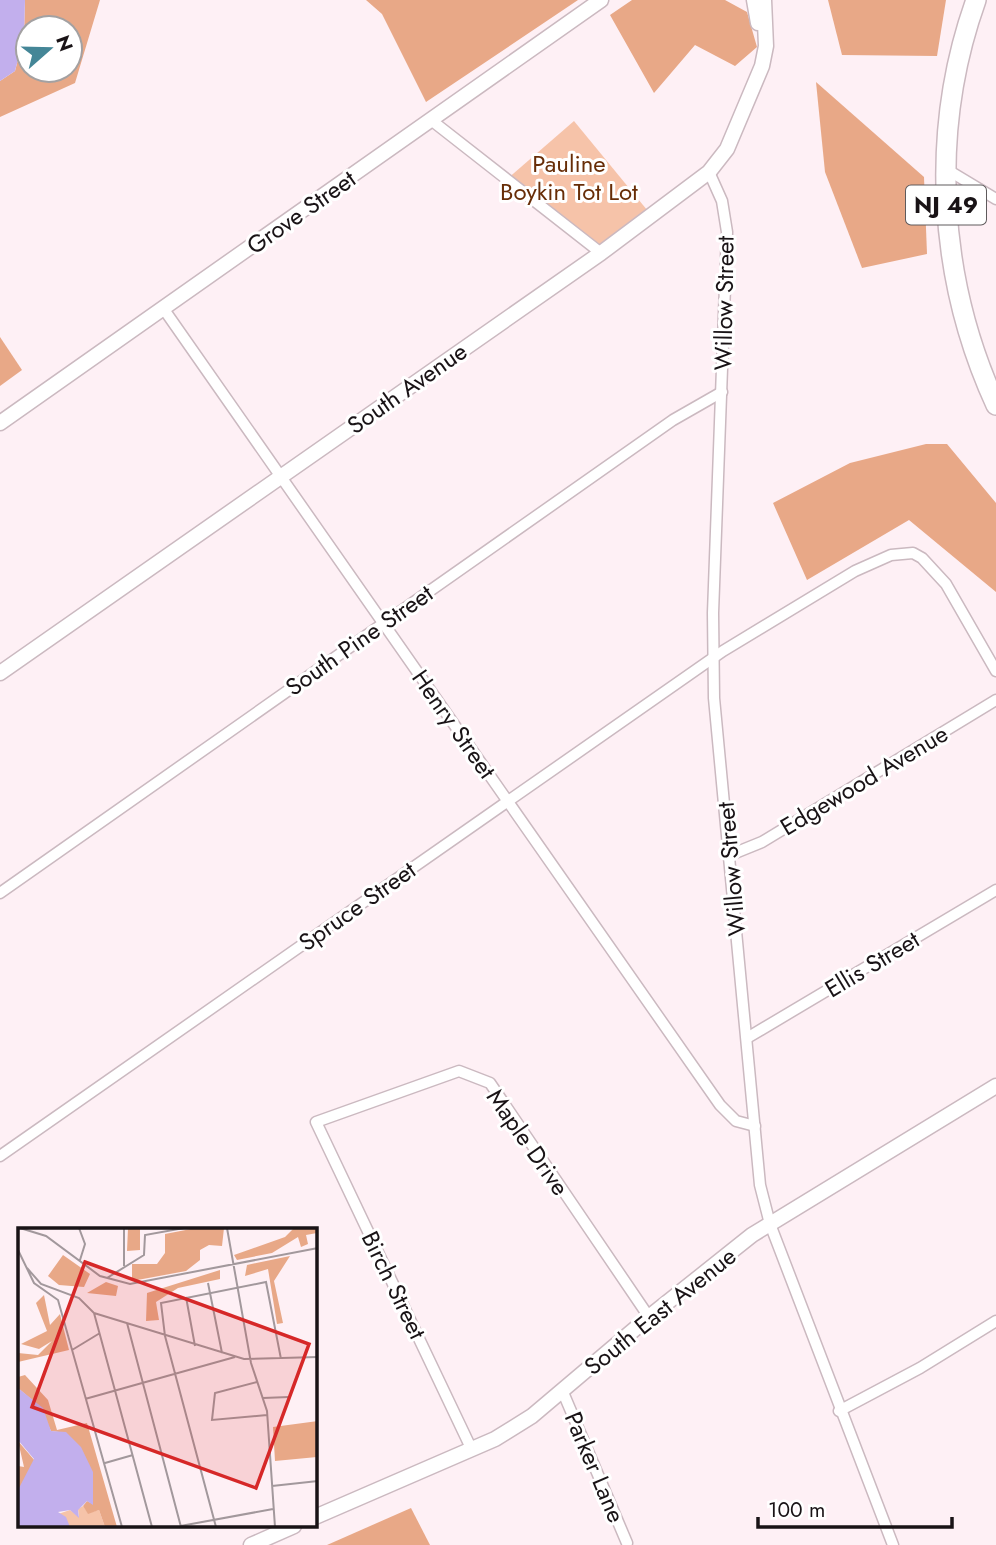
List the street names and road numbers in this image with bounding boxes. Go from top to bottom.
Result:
street label: Grove Street [239,161,363,263]
road number: NJ 49 [906,186,986,224]
street label: Willow Street [705,235,743,371]
street label: South Avenue [340,334,474,442]
street label: South Pine Street [278,576,440,704]
street label: Henry Street [403,662,505,786]
street label: Edgewood Avenue [773,716,955,844]
street label: Willow Street [708,800,754,938]
street label: Spruce Street [291,853,423,959]
street label: Ellis Street [818,922,926,1006]
street label: Maple Drive [478,1082,578,1202]
street label: Birch Street [353,1225,435,1345]
street label: South East Avenue [576,1239,744,1383]
street label: Parker Lane [556,1406,634,1528]

